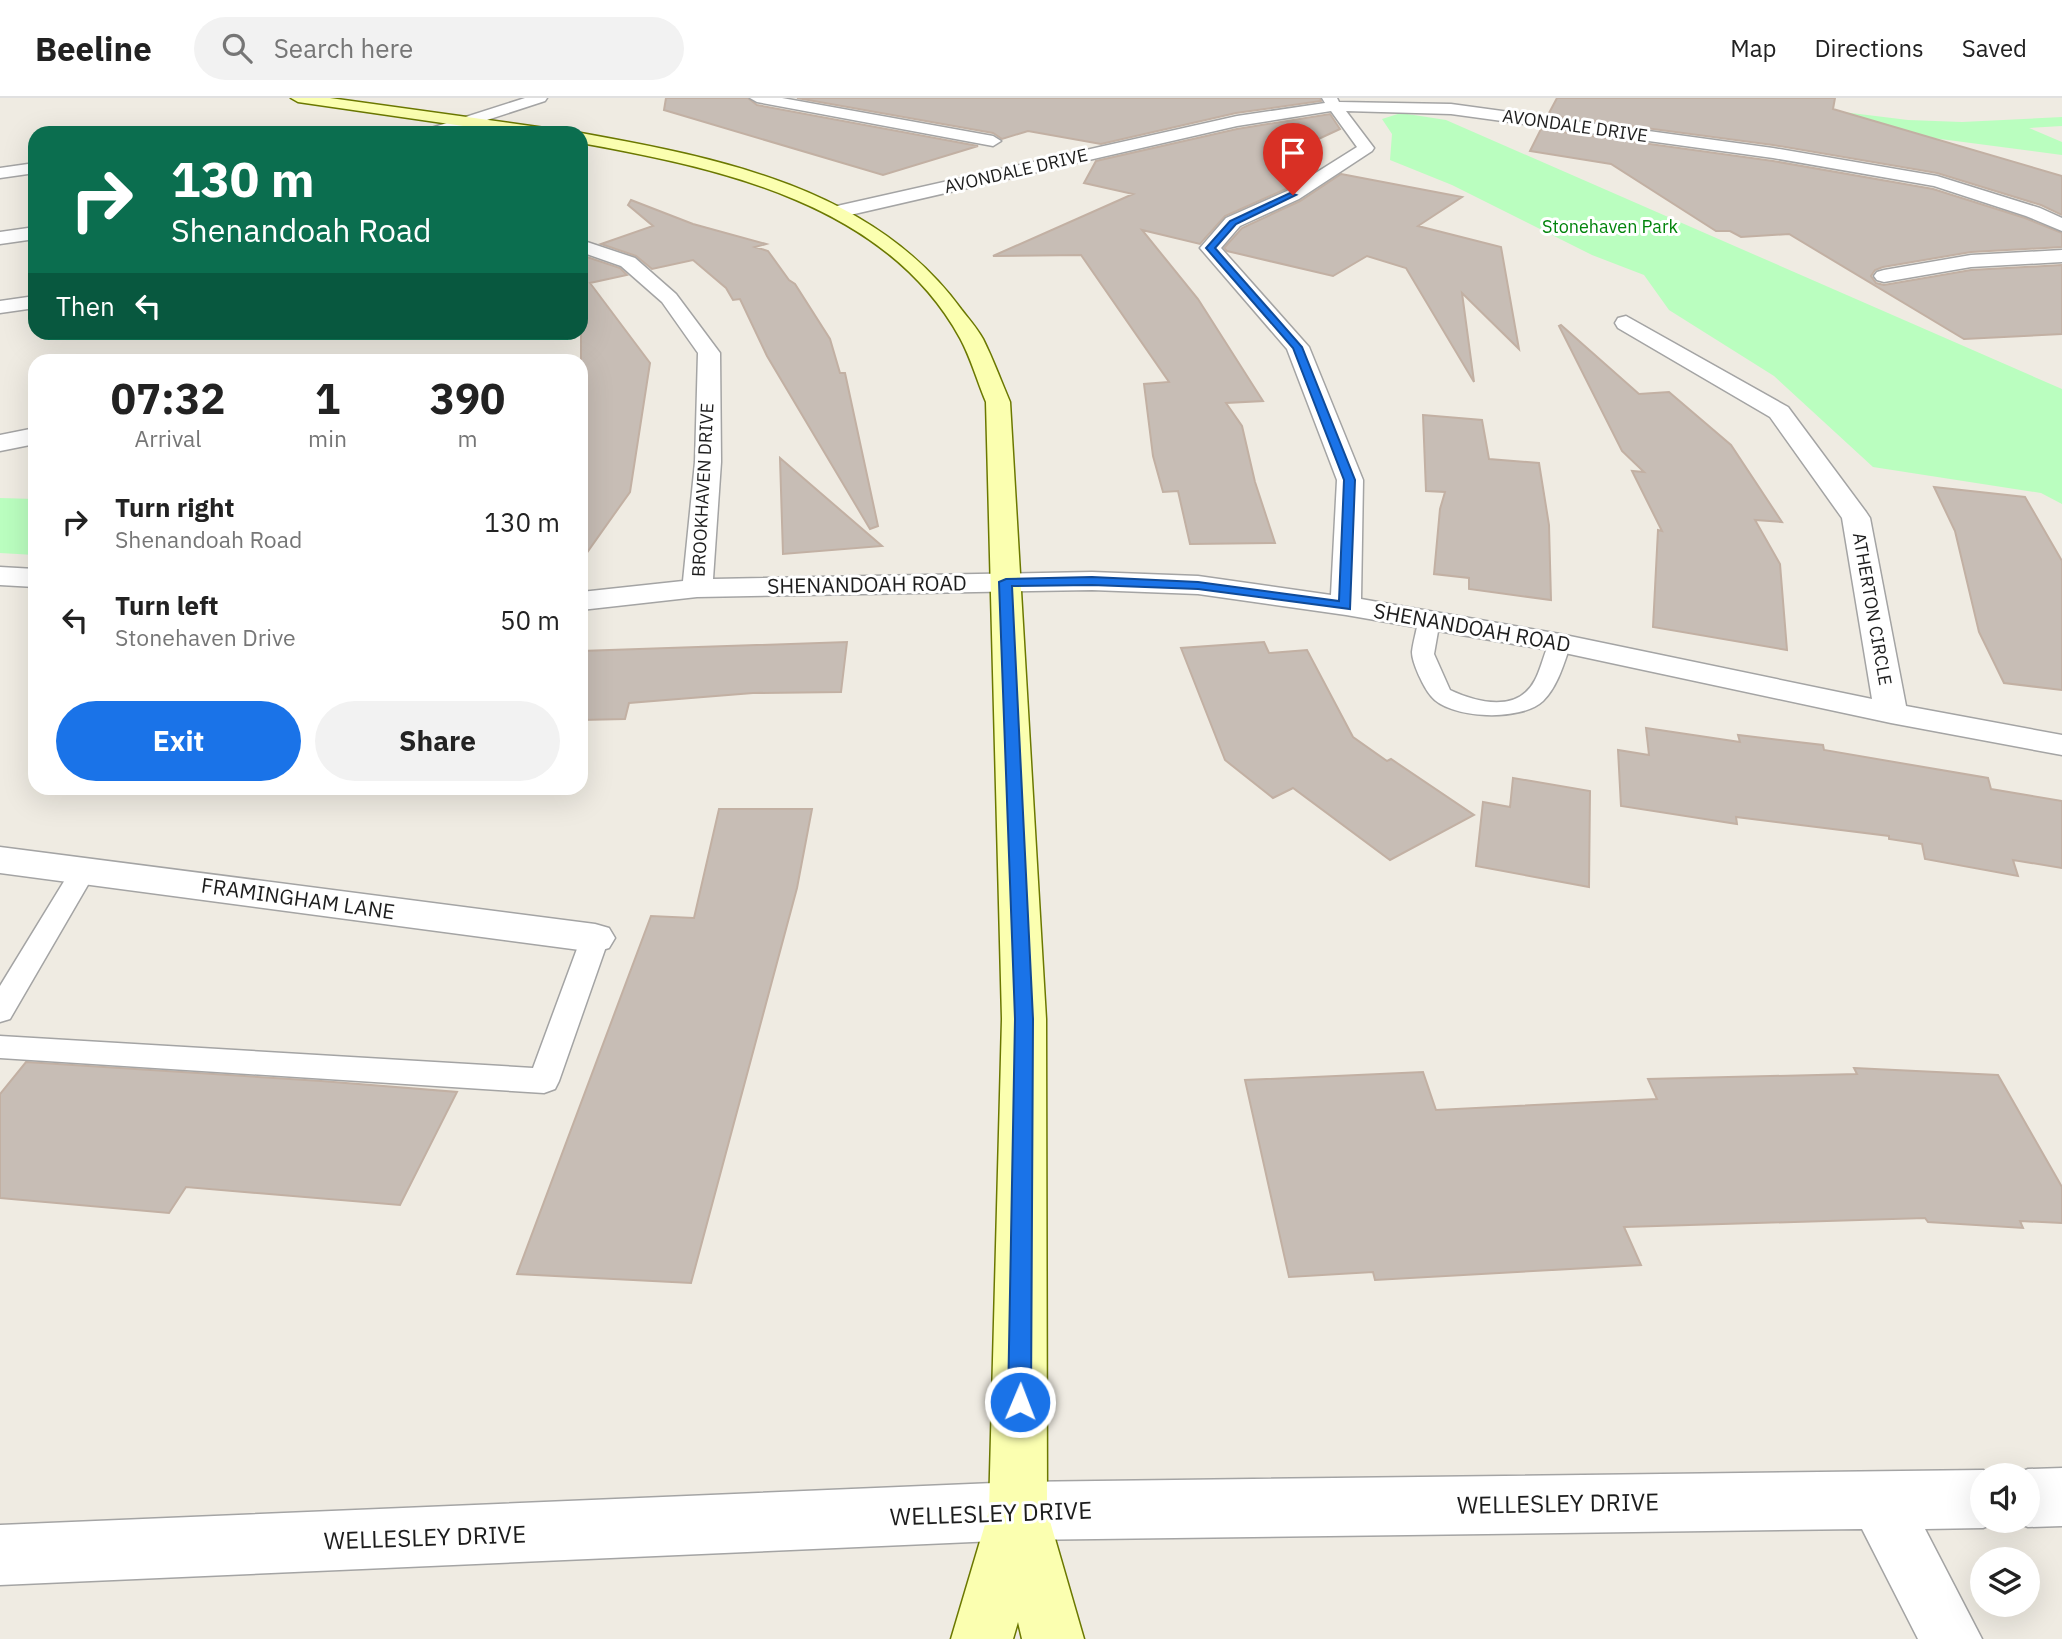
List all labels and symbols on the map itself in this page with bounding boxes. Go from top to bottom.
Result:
street label: AVONDALE DRIVE [1501,104,1649,147]
pin [1263,123,1323,195]
street label: AVONDALE DRIVE [942,143,1090,198]
park label: Stonehaven Park [1542,215,1679,238]
street label: BROOKHAVEN DRIVE [686,402,719,578]
street label: ATHERTON CIRCLE [1848,531,1897,687]
street label: SHENANDOAH ROAD [767,568,967,600]
street label: SHENANDOAH ROAD [1371,596,1573,658]
street label: FRAMINGHAM LANE [199,871,397,925]
position arrow [983,1365,1057,1439]
street label: WELLESLEY DRIVE [1456,1485,1659,1521]
street label: WELLESLEY DRIVE [889,1493,1093,1533]
street label: WELLESLEY DRIVE [323,1517,527,1557]

